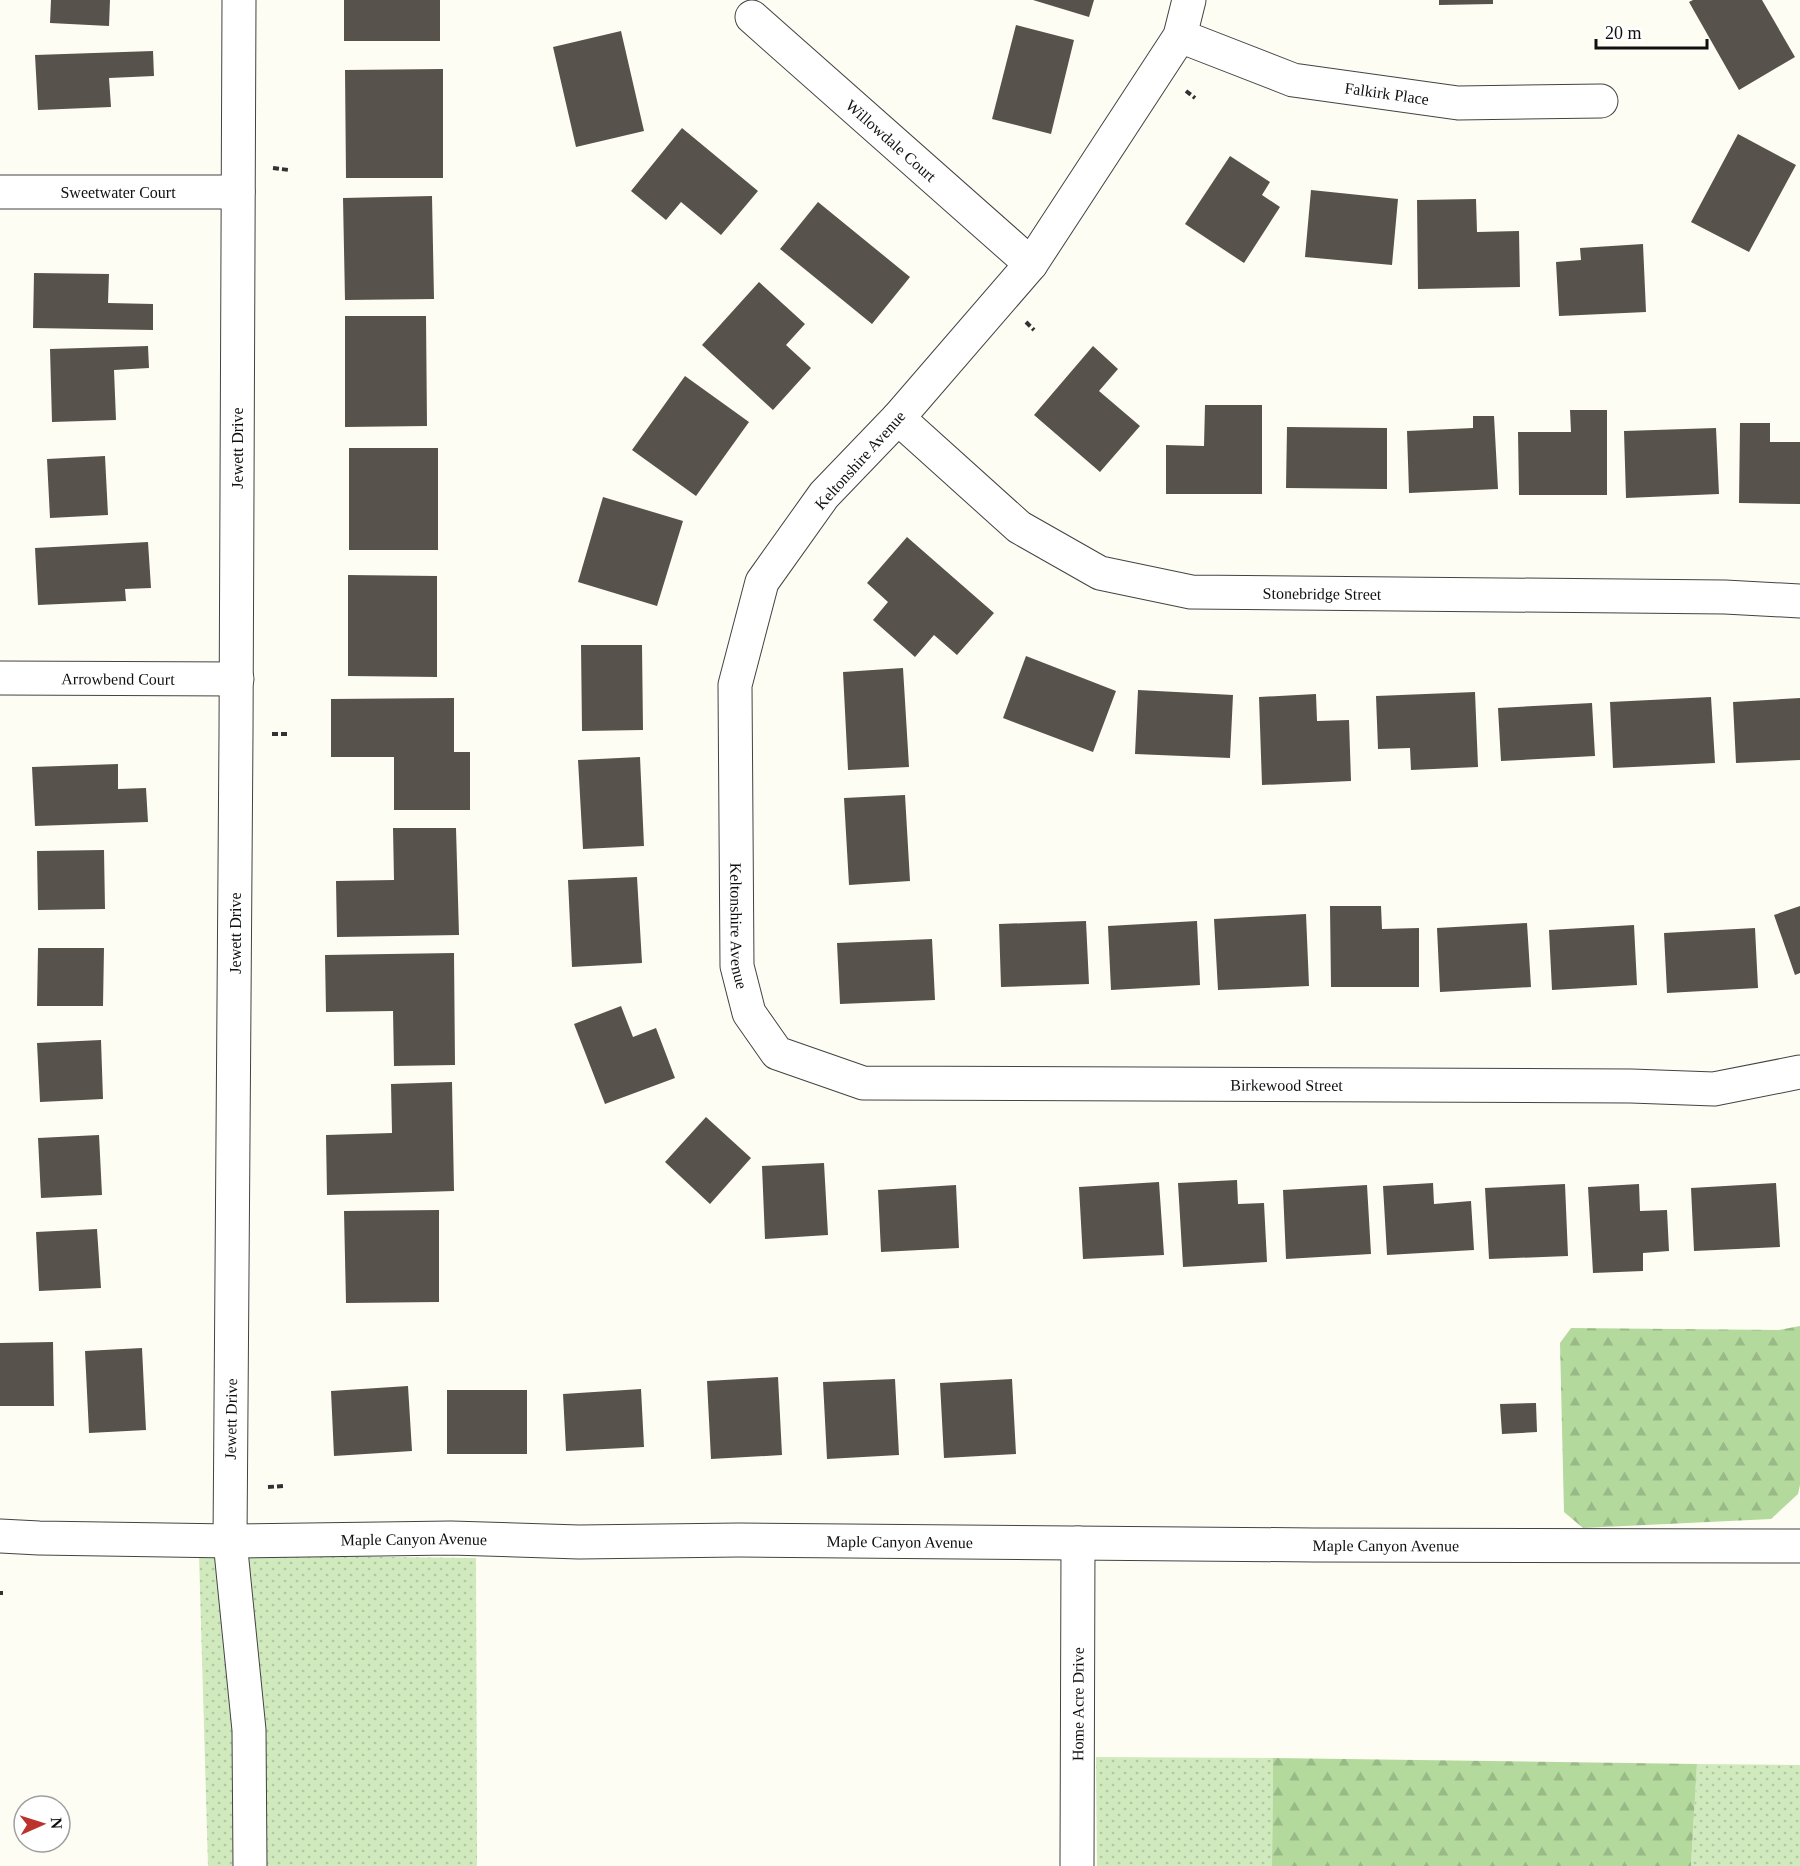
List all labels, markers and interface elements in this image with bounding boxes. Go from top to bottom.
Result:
scale bar [1596,12,1707,50]
text: 20 m [1605,23,1642,43]
street label: Falkirk Place [1344,79,1430,107]
street label: Willowdale Court [843,96,940,185]
street label: Sweetwater Court [60,184,176,201]
street label: Jewett Drive [229,407,246,489]
street label: Keltonshire Avenue [811,407,909,513]
street label: Stonebridge Street [1263,584,1382,603]
street label: Arrowbend Court [61,670,175,687]
street label: Keltonshire Avenue [728,863,751,991]
street label: Jewett Drive [227,892,244,974]
street label: Birkewood Street [1230,1076,1343,1093]
street label: Jewett Drive [222,1378,240,1460]
street label: Maple Canyon Avenue [341,1529,487,1549]
street label: Maple Canyon Avenue [827,1532,973,1551]
street label: Maple Canyon Avenue [1313,1536,1459,1555]
street label: Home Acre Drive [1069,1647,1086,1761]
north arrow [12,1794,72,1854]
text: N [48,1817,65,1830]

